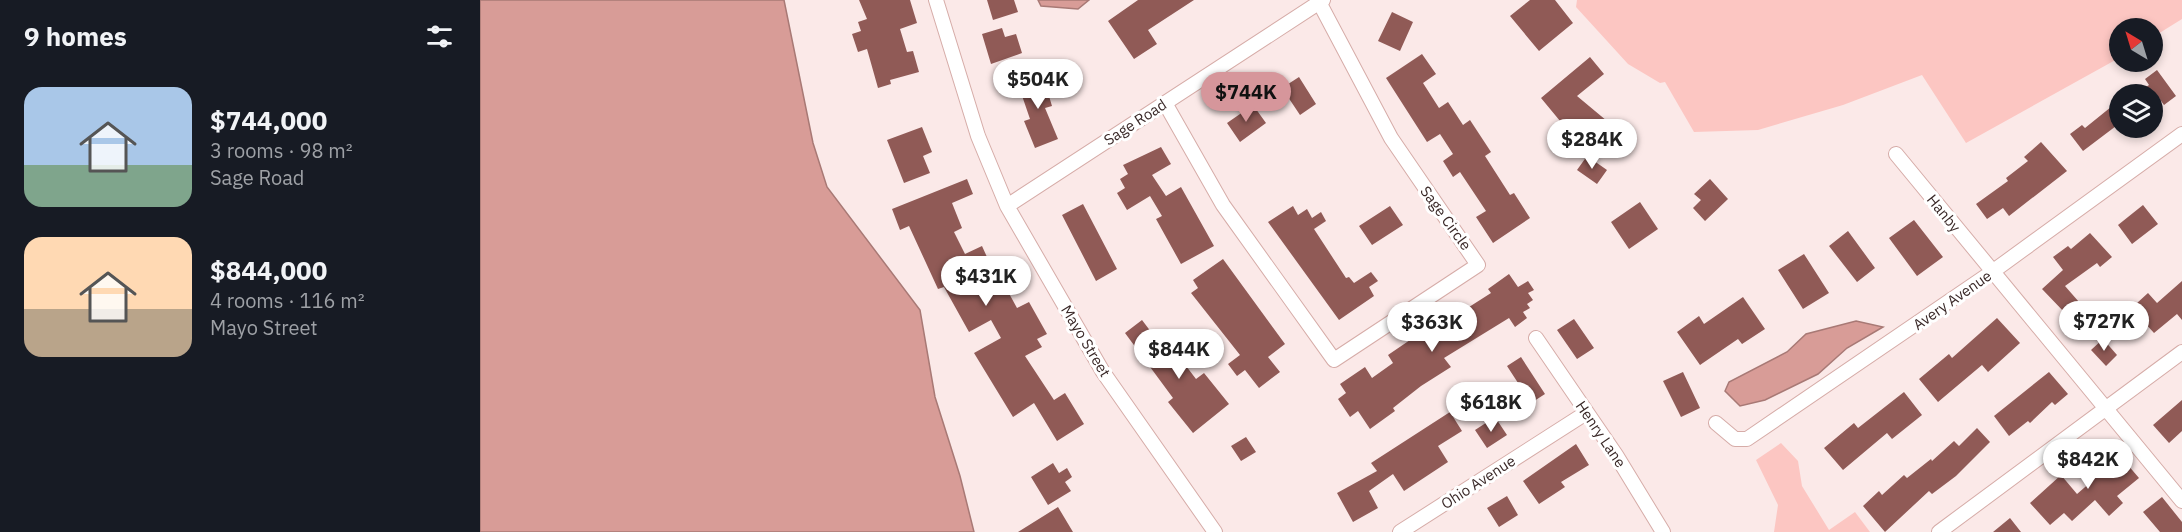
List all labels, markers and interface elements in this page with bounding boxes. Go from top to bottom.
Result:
north arrow [2109,18,2163,72]
map controls [2109,18,2163,138]
text: 9 homes [24,19,127,53]
icon: filters [423,20,456,53]
pin: $504K [996,59,1080,110]
text: $504K [1007,65,1069,92]
pin: $744K [1204,72,1288,123]
text: $744K [1215,78,1277,105]
button: layers [2109,84,2163,138]
street label: Sage Road [1100,95,1170,149]
text: $744,000 [210,103,327,137]
icon: home [72,111,144,183]
pin: $284K [1550,119,1634,170]
text: $284K [1561,125,1623,152]
text: 3 rooms · 98 m² [210,137,353,164]
text: Sage Road [210,164,304,191]
street label: Sage Circle [1416,182,1476,254]
street label: Hanby [1923,190,1965,236]
text: $844,000 [210,253,327,287]
pin: $431K [944,256,1028,307]
icon: home [72,261,144,333]
text: $431K [955,262,1017,289]
street label: Avery Avenue [1909,266,1995,334]
text: 4 rooms · 116 m² [210,287,365,314]
pin: $727K [2062,301,2146,352]
street label: Mayo Street [1057,302,1115,380]
pin: $363K [1390,302,1474,353]
text: $727K [2073,307,2135,334]
text: $363K [1401,308,1463,335]
text: Mayo Street [210,314,317,341]
pin: $844K [1137,329,1221,380]
text: $844K [1148,335,1210,362]
pin: $618K [1449,382,1533,433]
text: $618K [1460,388,1522,415]
street label: Henry Lane [1572,397,1630,471]
pin: $842K [2046,439,2130,490]
text: $842K [2057,445,2119,472]
street label: Ohio Avenue [1437,451,1519,513]

